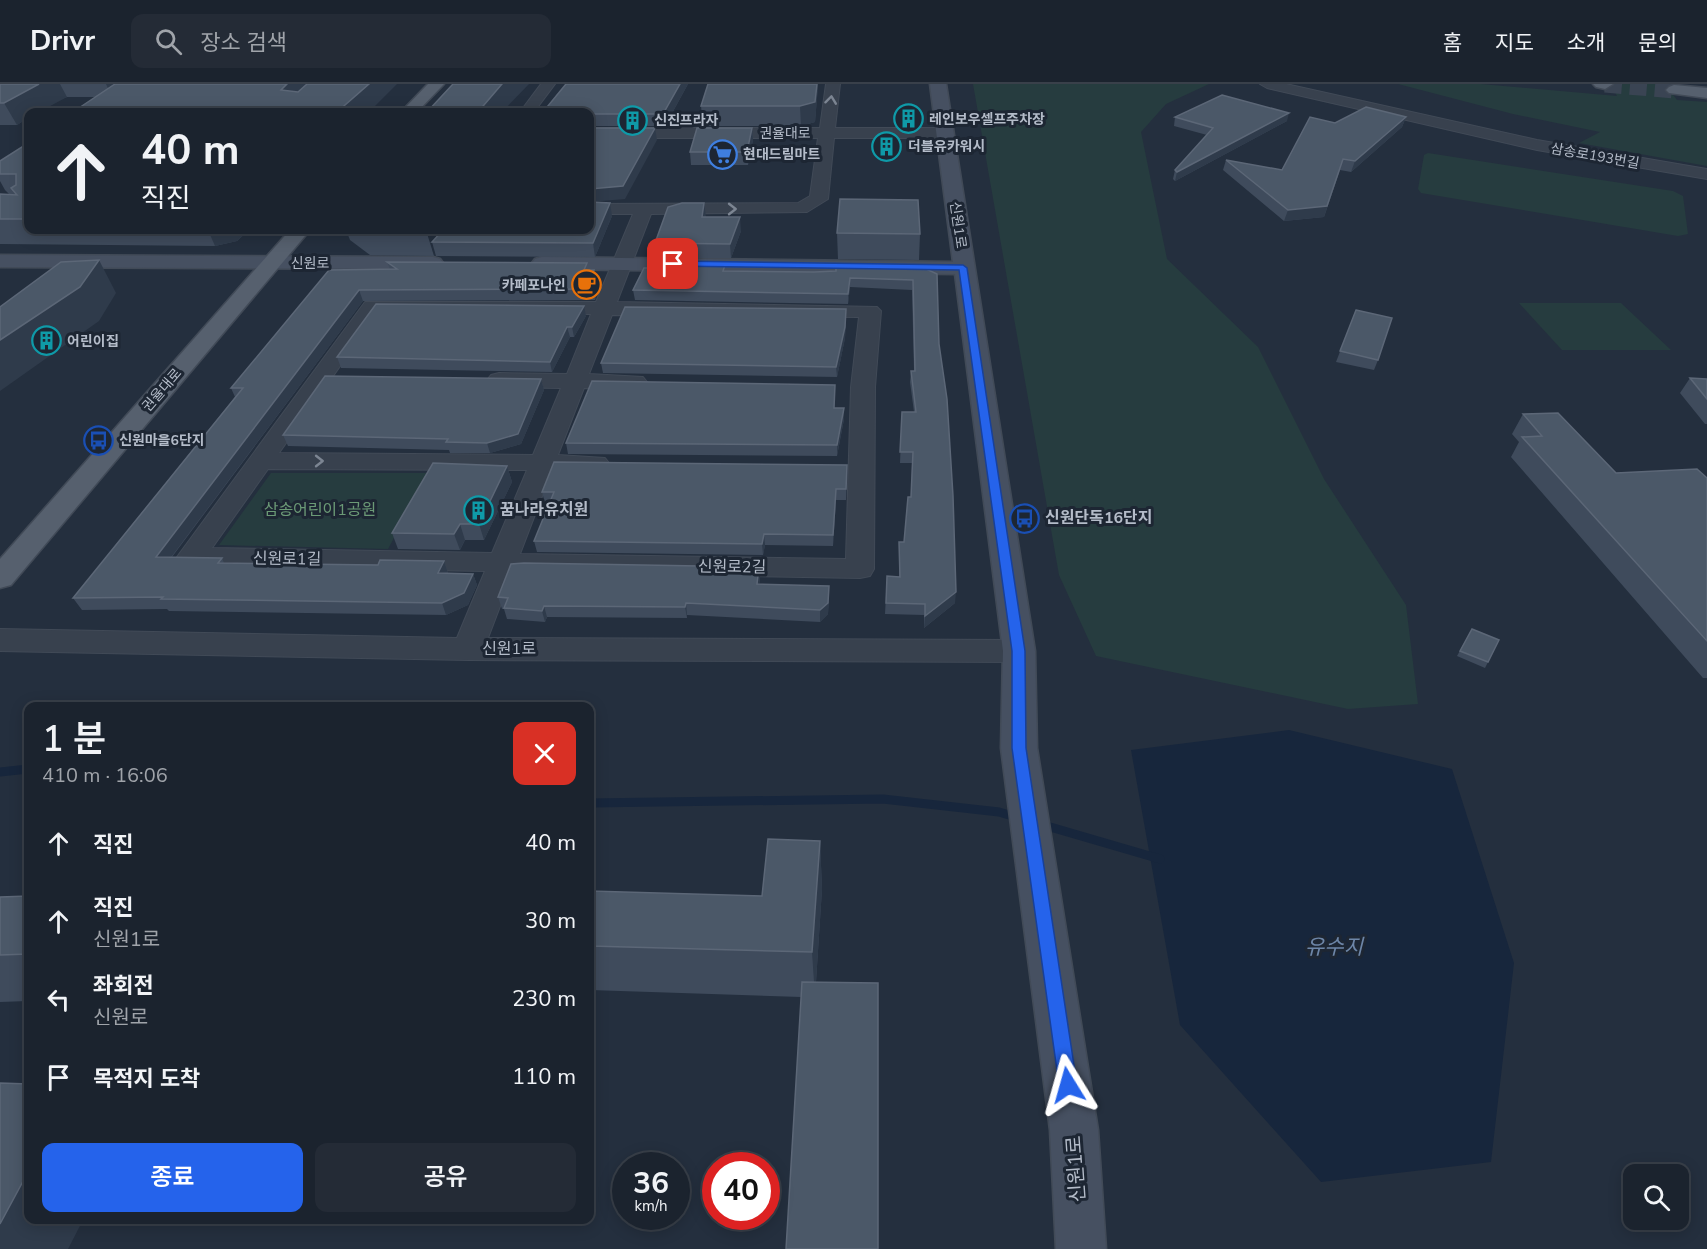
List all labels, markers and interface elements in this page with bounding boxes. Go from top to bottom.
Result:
search box [131,14,551,68]
text: Drivr [30,22,95,60]
icon: search [152,25,185,58]
text: 장소 검색 [200,28,287,58]
text: 홈 [1443,29,1462,57]
text: 지도 [1495,29,1534,57]
text: 소개 [1567,29,1605,57]
text: 문의 [1638,29,1677,57]
one-way arrow [824,95,837,105]
building icon: 레인보우셀프주차장 [892,103,924,135]
building icon: 신진프라자 [617,104,649,136]
place label: 레인보우셀프주차장 [929,110,1045,129]
place label: 신진프라자 [654,111,719,130]
text: 40 m [141,122,240,179]
street label: 권율대로 [759,124,811,143]
building icon: 더블유카워시 [871,130,903,162]
icon: ahead [42,132,120,210]
place label: 더블유카워시 [908,137,985,156]
supermarket icon: 현대드림마트 [706,138,738,170]
street label: 삼송로193번길 [1549,139,1641,173]
place label: 현대드림마트 [743,145,820,164]
text: 직진 [141,180,191,217]
street label: 신원1로 [945,200,971,250]
one-way arrow [727,203,736,215]
pin [647,238,698,289]
icon: arrive [656,247,689,280]
street label: 신원로 [291,254,329,273]
cafe icon: 카페포나인 [571,269,603,301]
place label: 카페포나인 [502,276,566,295]
building icon: 어린이집 [30,325,62,357]
place label: 어린이집 [67,332,119,351]
street label: 권율대로 [138,364,186,416]
bus stop icon: 신원마을6단지 [82,424,114,456]
place label: 신원마을6단지 [119,431,205,450]
one-way arrow [314,455,323,467]
building icon: 꿈나라유치원 [463,494,495,526]
park label: 삼송어린이1공원 [264,499,376,521]
place label: 꿈나라유치원 [500,499,588,521]
bus stop icon: 신원단독16단지 [1008,502,1040,534]
place label: 신원단독16단지 [1045,507,1153,529]
street label: 신원로1길 [253,547,321,571]
street label: 신원로2길 [698,555,766,579]
street label: 신원1로 [482,638,536,660]
text: 1 분 [42,715,106,764]
button: close [513,722,576,785]
text: 410 m · 16:06 [42,762,168,789]
icon: ahead [42,827,75,860]
text: 40 m [525,828,576,858]
text: 직진 [93,830,133,860]
text: 직진 [93,893,133,923]
icon: ahead [42,905,75,938]
text: 30 m [525,906,576,936]
text: 신원1로 [93,926,160,953]
water label: 유수지 [1305,933,1365,961]
text: 좌회전 [93,971,154,1001]
icon: left [42,983,75,1016]
text: 230 m [512,984,576,1014]
text: 신원로 [93,1004,148,1031]
position arrow [1036,1053,1100,1117]
icon: arrive [42,1061,75,1094]
text: 110 m [512,1062,576,1092]
text: 목적지 도착 [93,1064,200,1094]
street label: 신원1로 [1060,1135,1092,1203]
button: 종료 [42,1143,303,1212]
button: 공유 [315,1143,576,1212]
speed limit sign: 40 [702,1152,780,1230]
text: 36 [633,1163,669,1204]
map controls [1623,1164,1689,1230]
button: search [1623,1164,1689,1230]
text: km/h [634,1196,668,1216]

